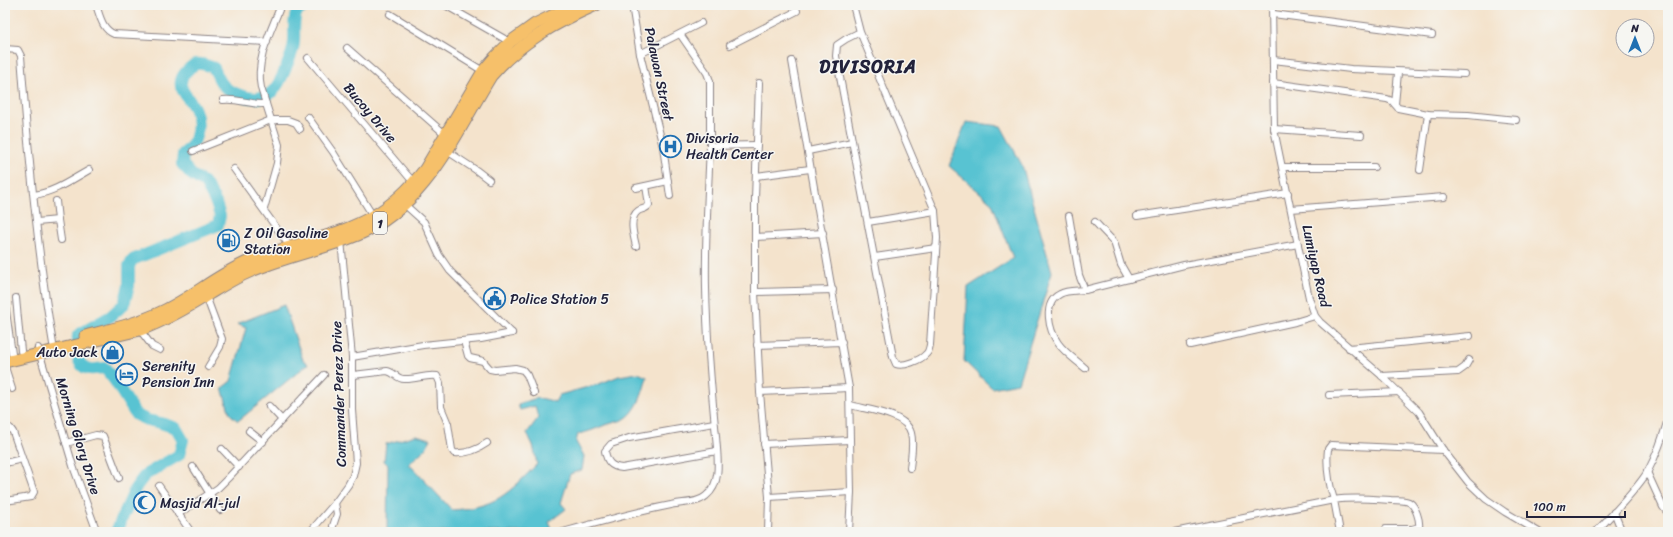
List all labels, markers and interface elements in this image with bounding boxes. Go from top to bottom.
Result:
north arrow [1615,18,1655,58]
text: N [1630,19,1639,38]
street label: Palawan Street [637,25,681,124]
district label: DIVISORIA [819,51,917,83]
street label: Bucoy Drive [337,77,403,149]
place label: Divisoria Health Center [686,126,775,167]
hospital icon: Divisoria Health Center [658,133,684,159]
road number: 1 [373,212,387,234]
place label: Z Oil Gasoline Station [244,221,328,262]
street label: Lumiyap Road [1294,222,1338,311]
fuel station icon: Z Oil Gasoline Station [216,228,242,254]
public building icon: Police Station 5 [482,286,508,312]
place label: Police Station 5 [510,287,609,312]
street label: Commander Perez Drive [324,321,354,467]
shop icon: Auto Jack [100,339,126,365]
place label: Auto Jack [35,340,98,365]
place label: Serenity Pension Inn [142,354,215,395]
hotel icon: Serenity Pension Inn [114,361,140,387]
street label: Morning Glory Drive [48,374,108,498]
mosque icon: Masjid Al-jul [131,490,157,516]
place label: Masjid Al-jul [160,491,241,516]
scale bar [1527,493,1625,519]
text: 100 m [1533,496,1566,518]

